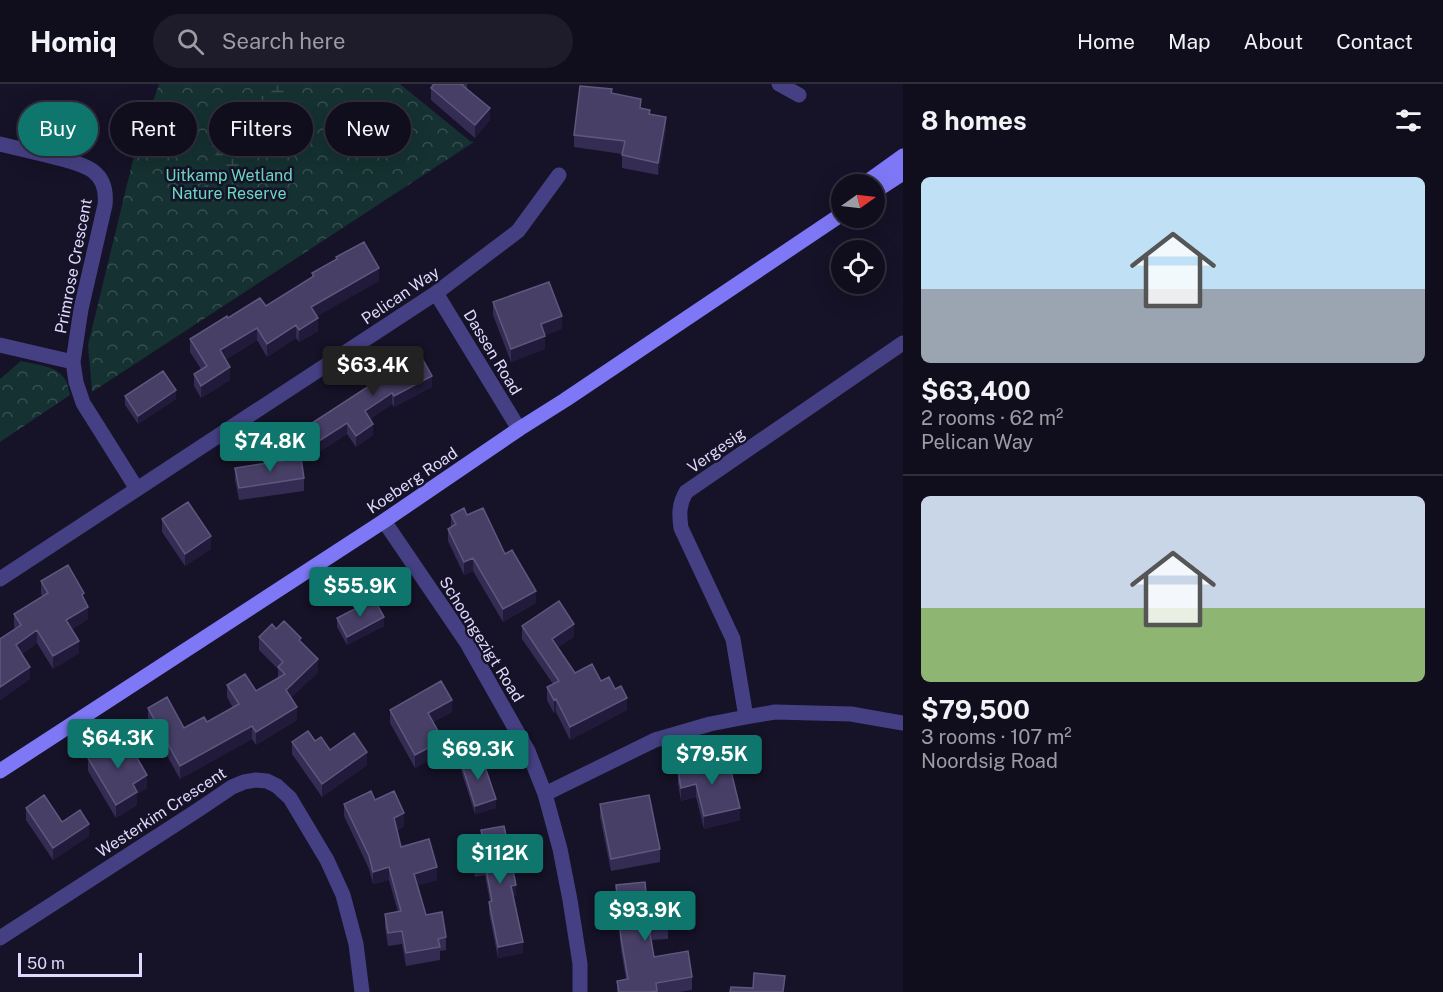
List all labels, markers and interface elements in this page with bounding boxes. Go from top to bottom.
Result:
search box [153,14,573,68]
text: Homiq [30,25,117,58]
icon: search [174,25,207,58]
text: Search here [222,28,345,54]
text: Home [1077,29,1135,54]
text: Map [1168,29,1211,54]
text: About [1244,29,1303,54]
text: Contact [1336,29,1413,54]
chip: Buy [18,102,98,156]
chip: Rent [110,102,197,156]
chip: Filters [209,102,313,156]
chip: New [325,102,411,156]
icon: filters [1392,104,1425,137]
text: 8 homes [921,105,1027,136]
park label: Uitkamp Wetland Nature Reserve [165,166,293,203]
north arrow [831,174,885,228]
map controls [831,174,885,294]
street label: Primrose Crescent [51,197,96,335]
icon: home [1119,216,1227,324]
button: locate [831,240,885,294]
street label: Pelican Way [358,262,443,328]
street label: Dassen Road [460,306,525,398]
pin: $63.4K [324,346,422,397]
text: $63.4K [337,353,409,377]
text: $63,400 [921,375,1031,406]
text: 2 rooms · 62 m² [921,406,1063,430]
pin: $74.8K [221,422,319,473]
street label: Vergesig [684,424,749,477]
text: $74.8K [234,429,306,453]
text: Pelican Way [921,430,1033,454]
street label: Koeberg Road [363,443,461,518]
icon: home [1119,535,1227,643]
pin: $55.9K [311,567,409,618]
street label: Schoongezigt Road [435,573,528,705]
text: $55.9K [323,574,397,598]
text: $79,500 [921,694,1030,725]
pin: $64.3K [69,719,167,770]
text: 3 rooms · 107 m² [921,725,1072,749]
text: $64.3K [82,726,154,750]
pin: $69.3K [429,730,527,781]
pin: $79.5K [663,735,761,786]
text: $69.3K [442,737,514,761]
text: $79.5K [676,742,748,766]
text: Noordsig Road [921,749,1058,773]
street label: Westerkim Crescent [93,763,230,861]
pin: $112K [458,834,542,885]
text: $112K [471,841,529,865]
pin: $93.9K [596,891,694,942]
text: $93.9K [609,898,681,922]
scale bar [18,950,142,978]
text: 50 m [27,954,65,973]

